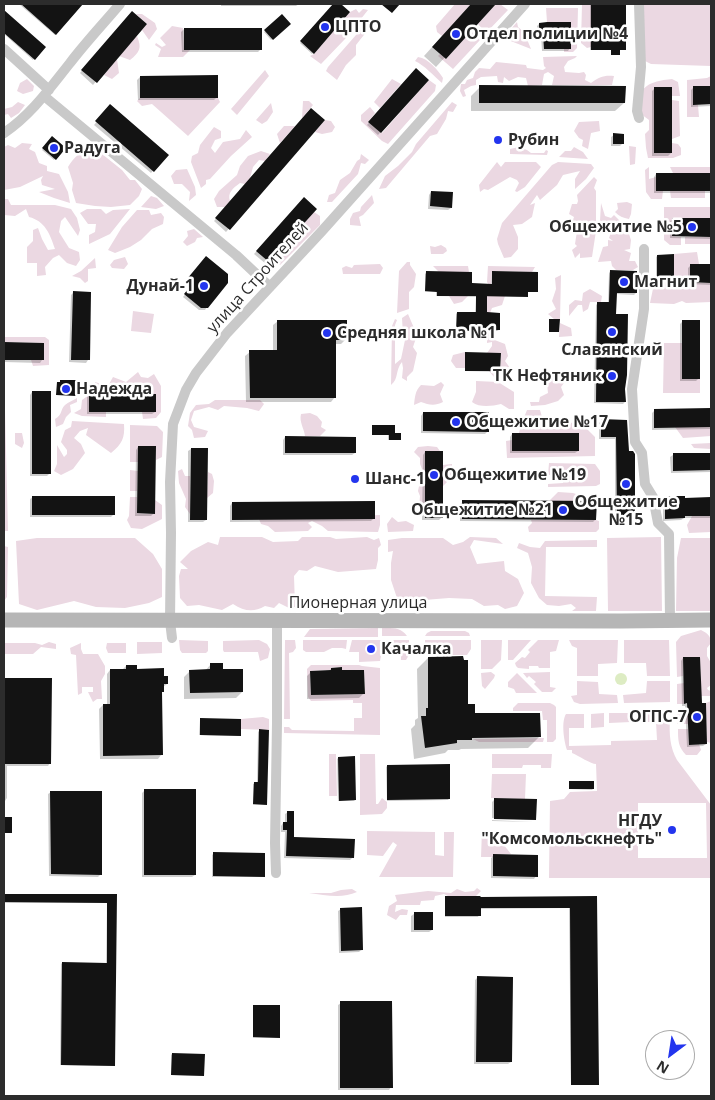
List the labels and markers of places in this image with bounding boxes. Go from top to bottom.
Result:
place label: ЦПТО [335,17,381,37]
marker: ЦПТО [319,21,331,33]
place label: Отдел полиции №4 [466,24,628,44]
marker: Отдел полиции №4 [450,28,462,40]
place label: Рубин [508,130,559,150]
marker: Рубин [492,134,504,146]
place label: Радуга [64,138,121,158]
marker: Радуга [48,142,60,154]
place label: Общежитие №5 [549,217,682,237]
marker: Общежитие №5 [686,221,698,233]
place label: Магнит [634,272,697,292]
place label: Дунай-1 [127,276,194,296]
marker: Магнит [618,276,630,288]
marker: Дунай-1 [198,280,210,292]
place label: Средняя школа №1 [337,323,496,343]
marker: Славянский [606,326,618,338]
marker: Средняя школа №1 [321,327,333,339]
place label: Славянский [561,340,663,360]
place label: ТК Нефтяник [493,366,602,386]
marker: ТК Нефтяник [606,370,618,382]
place label: Надежда [76,379,152,399]
marker: Надежда [60,383,72,395]
place label: Общежитие №17 [466,412,608,432]
marker: Общежитие №17 [450,416,462,428]
place label: Общежитие №19 [444,465,586,485]
place label: Шанс-1 [365,469,425,489]
marker: Общежитие №19 [428,469,440,481]
marker: Шанс-1 [349,473,361,485]
marker: Общежитие №15 [620,478,632,490]
place label: Общежитие №15 [574,492,678,530]
place label: Общежитие №21 [411,500,553,520]
marker: Общежитие №21 [557,504,569,516]
place label: Качалка [381,639,451,659]
marker: Качалка [365,643,377,655]
place label: ОГПС-7 [629,707,687,727]
marker: ОГПС-7 [691,711,703,723]
place label: НГДУ "Комсомольскнефть" [481,811,662,849]
marker: НГДУ "Комсомольскнефть" [666,824,678,836]

